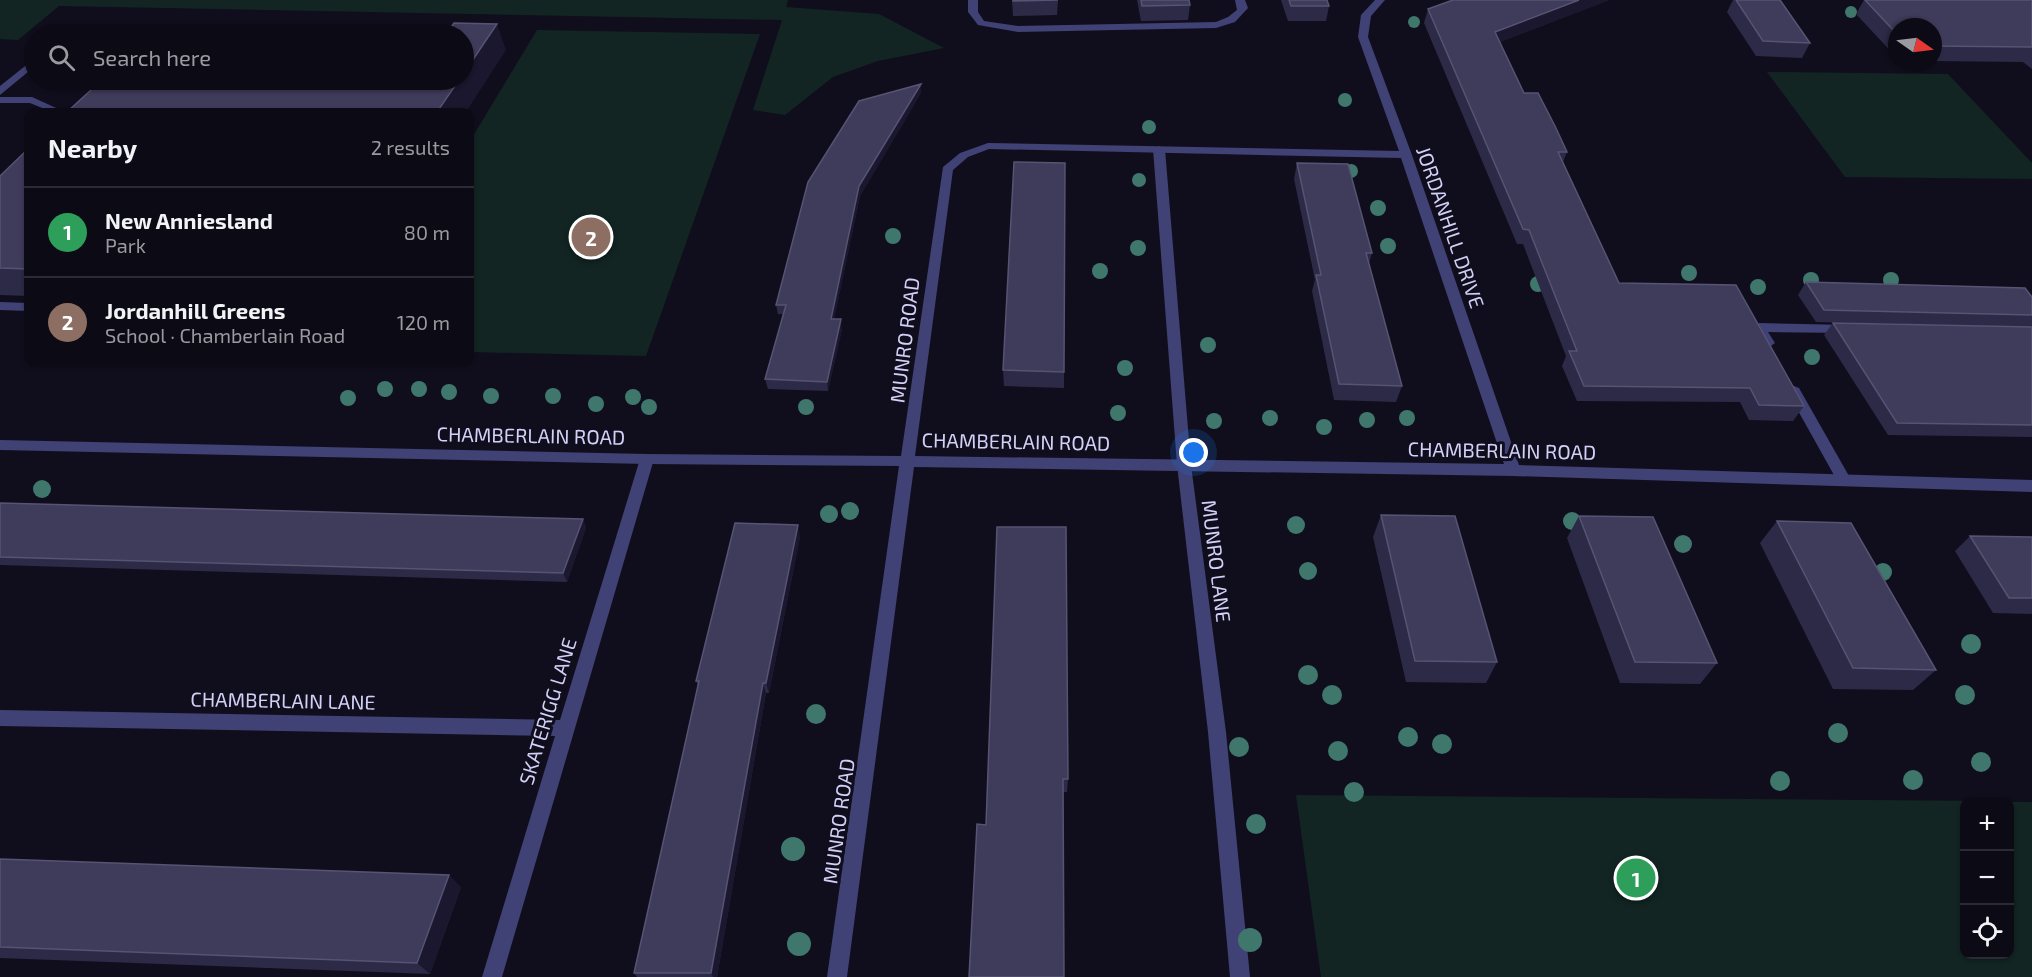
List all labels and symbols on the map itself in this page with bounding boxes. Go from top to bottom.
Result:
north arrow [1888,18,1942,72]
street label: JORDANHILL DRIVE [1412,143,1490,311]
pin: 2 [572,214,610,260]
street label: MUNRO ROAD [884,276,924,404]
street label: CHAMBERLAIN ROAD [437,421,625,449]
street label: CHAMBERLAIN ROAD [922,427,1110,455]
street label: CHAMBERLAIN ROAD [1408,436,1596,464]
your location [1179,438,1208,467]
street label: MUNRO LANE [1198,498,1236,624]
street label: SKATERIGG LANE [513,635,581,787]
street label: CHAMBERLAIN LANE [190,686,376,714]
street label: MUNRO ROAD [817,757,859,885]
pin: 1 [1616,856,1656,900]

